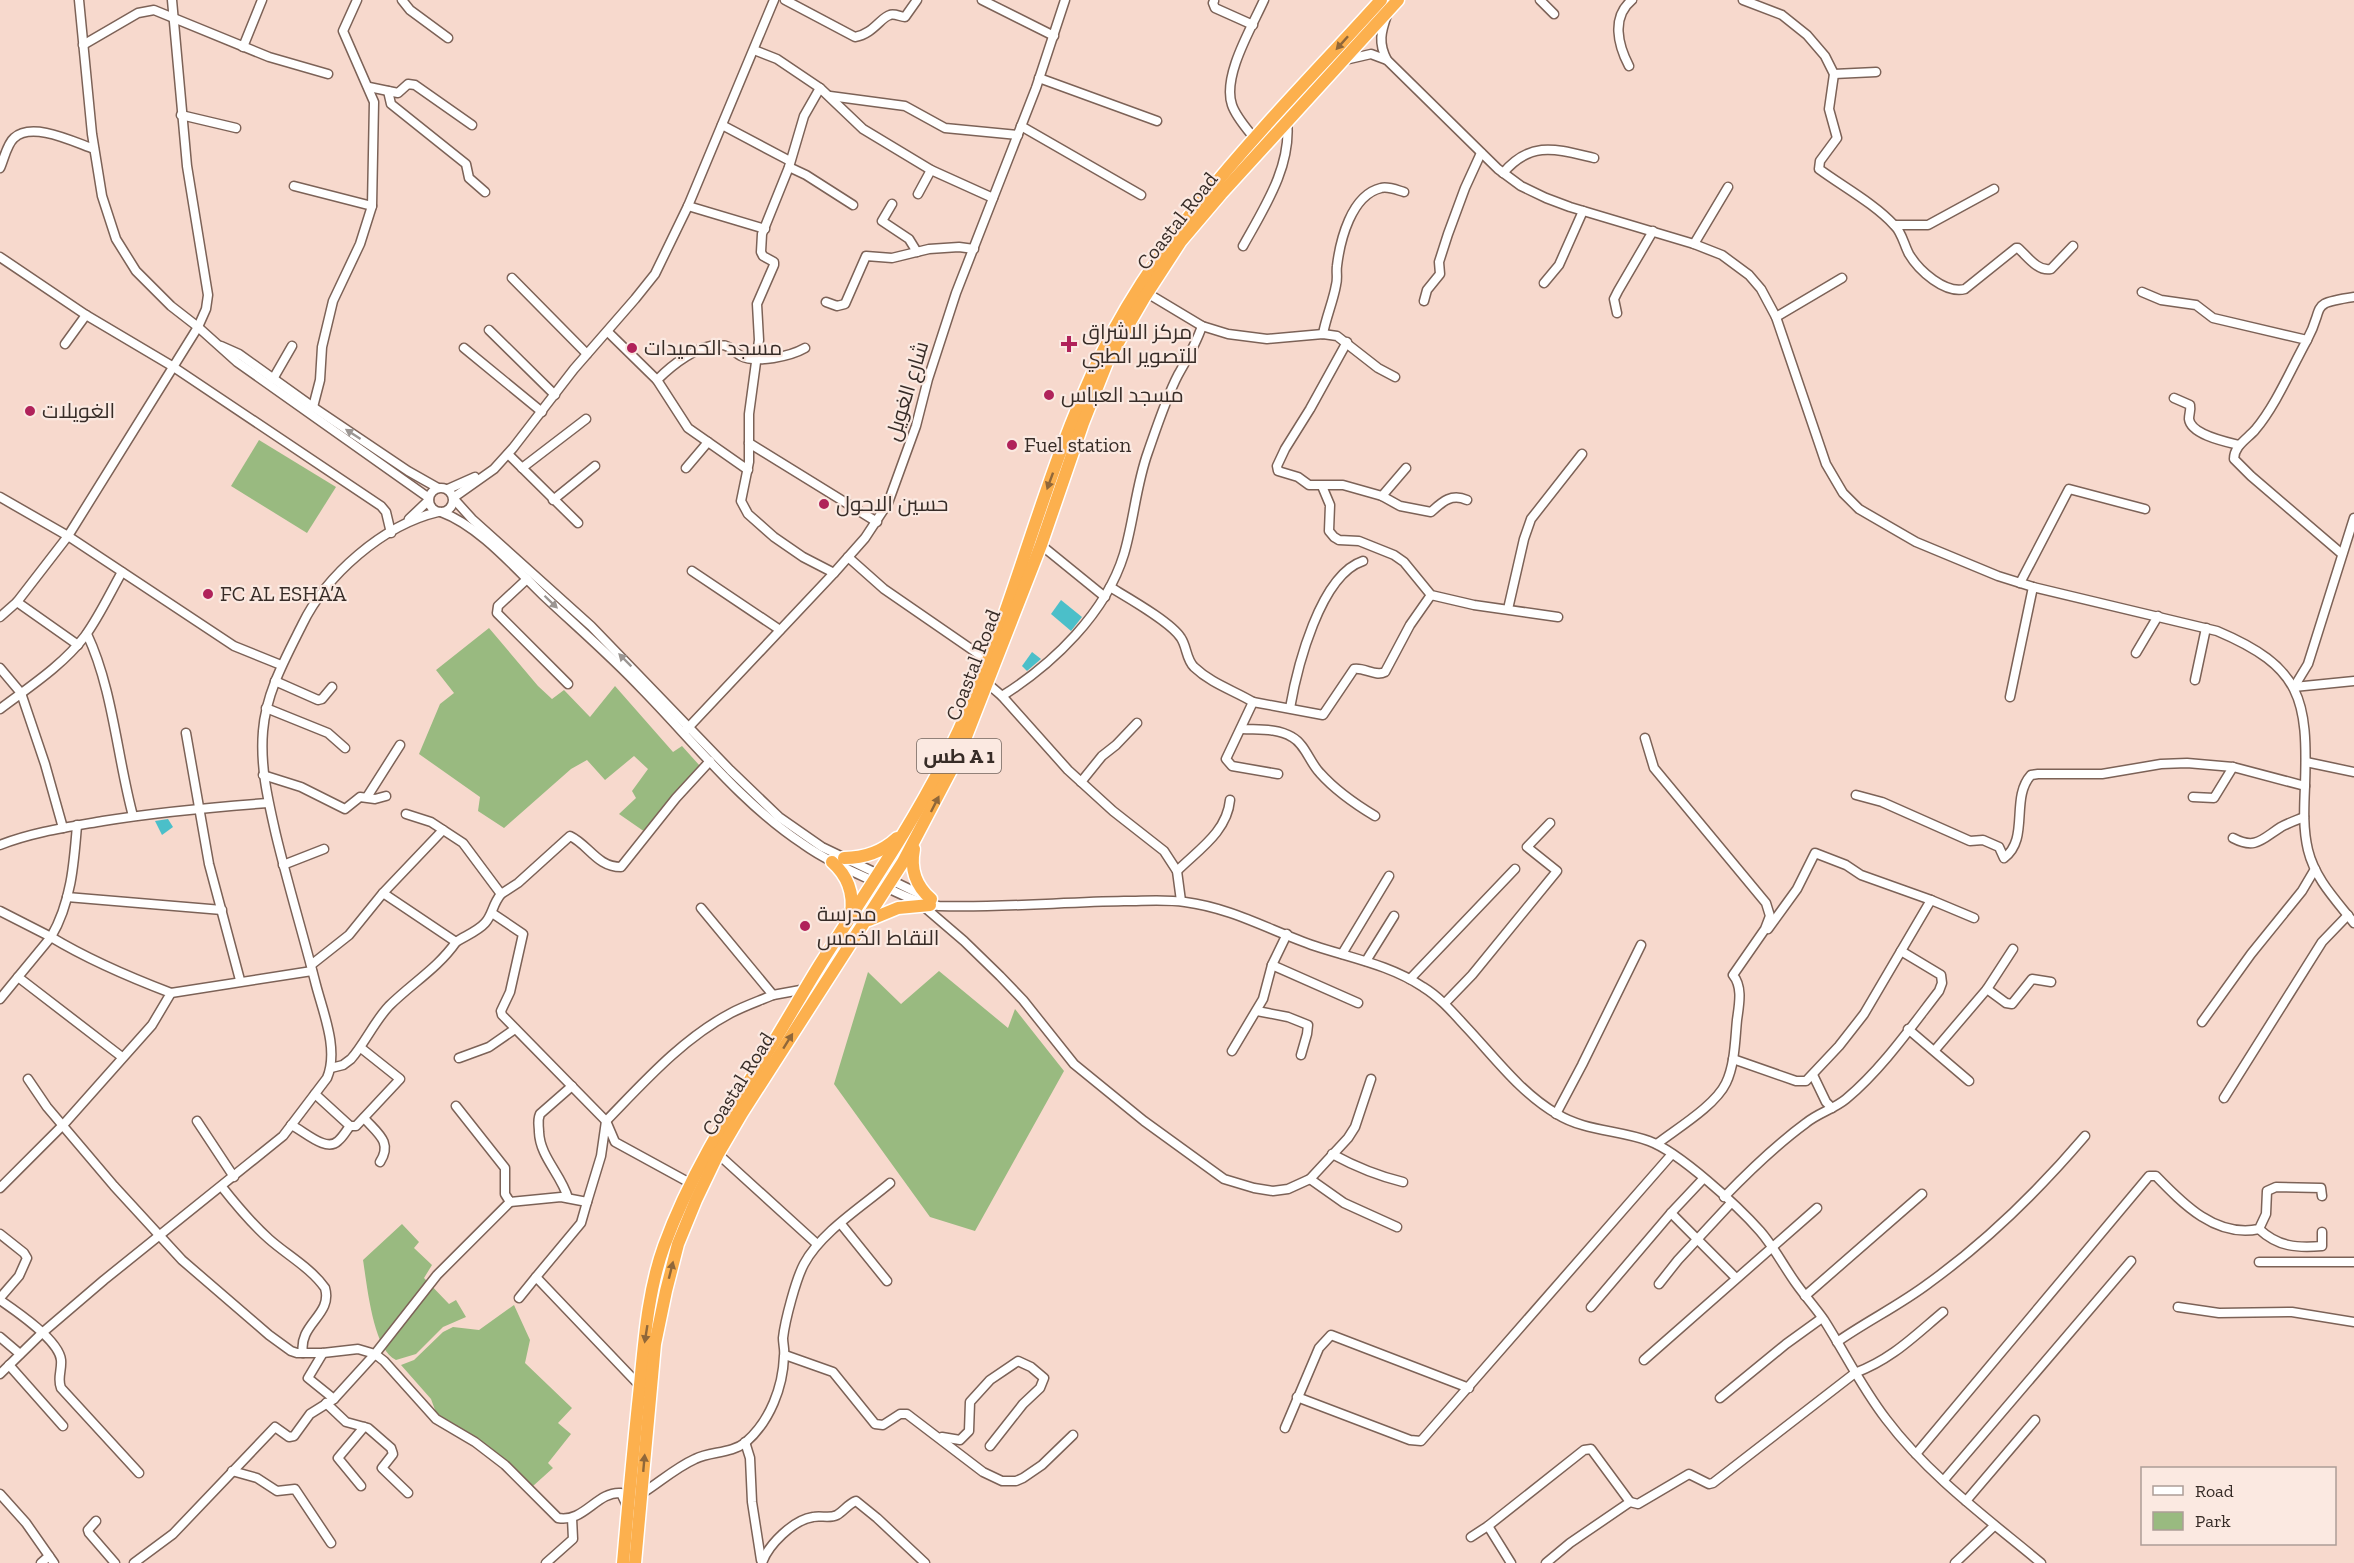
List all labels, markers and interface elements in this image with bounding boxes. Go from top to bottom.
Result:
one-way arrow [1335,36,1349,51]
street label: Coastal Road [1131,166,1223,275]
place label: مركز الاشراق للتصوير الطبي [1082,319,1198,372]
place label: مسجد الحميدات [644,335,782,360]
marker: مركز الاشراق للتصوير الطبي [1060,335,1078,353]
street label: شارع الغويل [880,338,935,444]
marker: مسجد الحميدات [625,341,639,355]
place label: مسجد العباس [1061,382,1184,408]
marker: مسجد العباس [1042,388,1056,402]
place label: الغويلات [42,398,115,423]
marker: الغويلات [23,404,37,418]
one-way arrow [345,429,361,440]
place label: Fuel station [1024,432,1131,457]
marker: Fuel station [1005,438,1019,452]
one-way arrow [1045,472,1055,490]
place label: حسين الاحول [836,491,948,517]
marker: حسين الاحول [817,497,831,511]
place label: FC AL ESHA’A [220,581,347,606]
marker: FC AL ESHA’A [201,587,215,601]
one-way arrow [543,595,558,609]
street label: Coastal Road [940,605,1005,724]
one-way arrow [619,653,633,667]
road number: طس A 1 [917,739,1001,773]
one-way arrow [930,796,939,813]
place label: مدرسة النقاط الخمس [817,901,939,951]
marker: مدرسة النقاط الخمس [798,919,812,933]
street label: Coastal Road [696,1027,779,1140]
one-way arrow [782,1033,793,1049]
one-way arrow [667,1261,677,1279]
one-way arrow [641,1325,650,1344]
one-way arrow [639,1453,649,1472]
legend [2141,1467,2336,1545]
text: Road [2195,1480,2234,1502]
text: Park [2195,1510,2231,1532]

